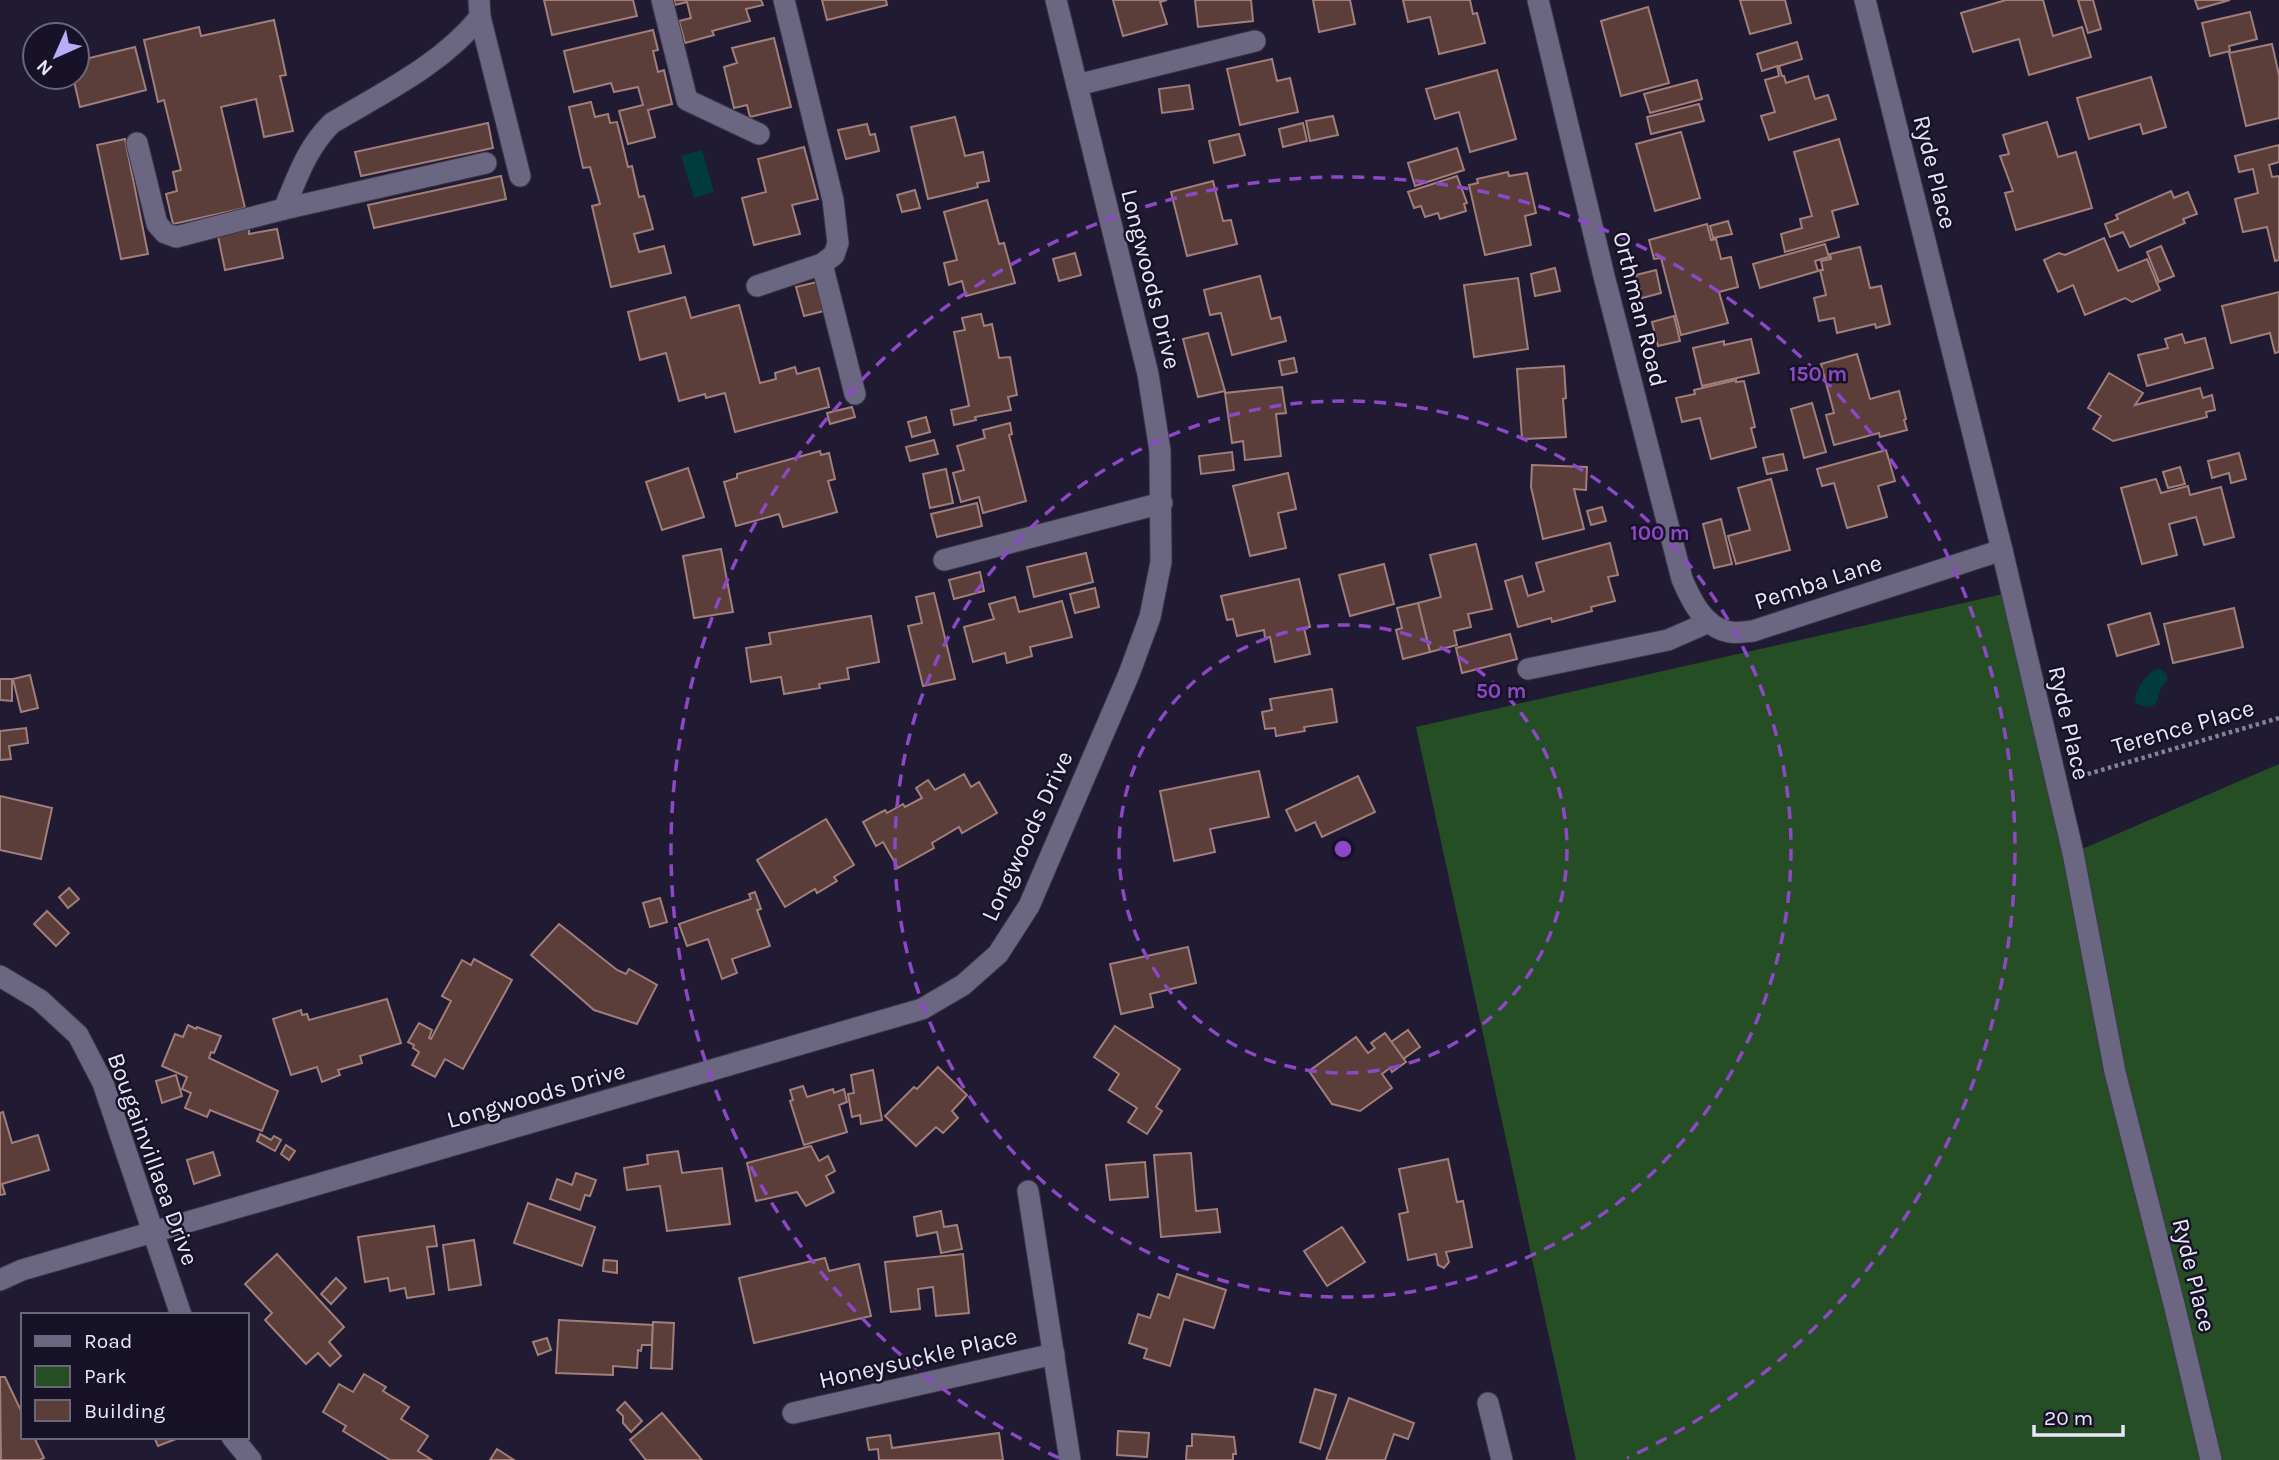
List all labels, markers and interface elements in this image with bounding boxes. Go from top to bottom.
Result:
north arrow [21,21,91,91]
text: N [32,55,57,80]
street label: Ryde Place [1907,112,1963,232]
street label: Longwoods Drive [1115,186,1187,372]
street label: Orthman Road [1607,229,1673,389]
text: 150 m [1789,362,1847,386]
text: 100 m [1630,521,1690,545]
street label: Pemba Lane [1751,548,1885,616]
street label: Ryde Place [2042,663,2096,783]
text: 50 m [1476,679,1526,703]
street label: Terence Place [2109,693,2257,761]
street label: Longwoods Drive [975,746,1079,926]
centre of rings [1331,837,1355,861]
street label: Bougainvillaea Drive [102,1049,204,1269]
street label: Longwoods Drive [443,1056,629,1134]
street label: Ryde Place [2166,1215,2222,1335]
legend [21,1313,248,1439]
street label: Honeysuckle Place [816,1322,1020,1394]
text: Road [84,1329,132,1353]
text: Park [84,1364,127,1388]
scale bar [2034,1394,2123,1438]
text: Building [84,1399,165,1423]
text: 20 m [2044,1406,2093,1430]

